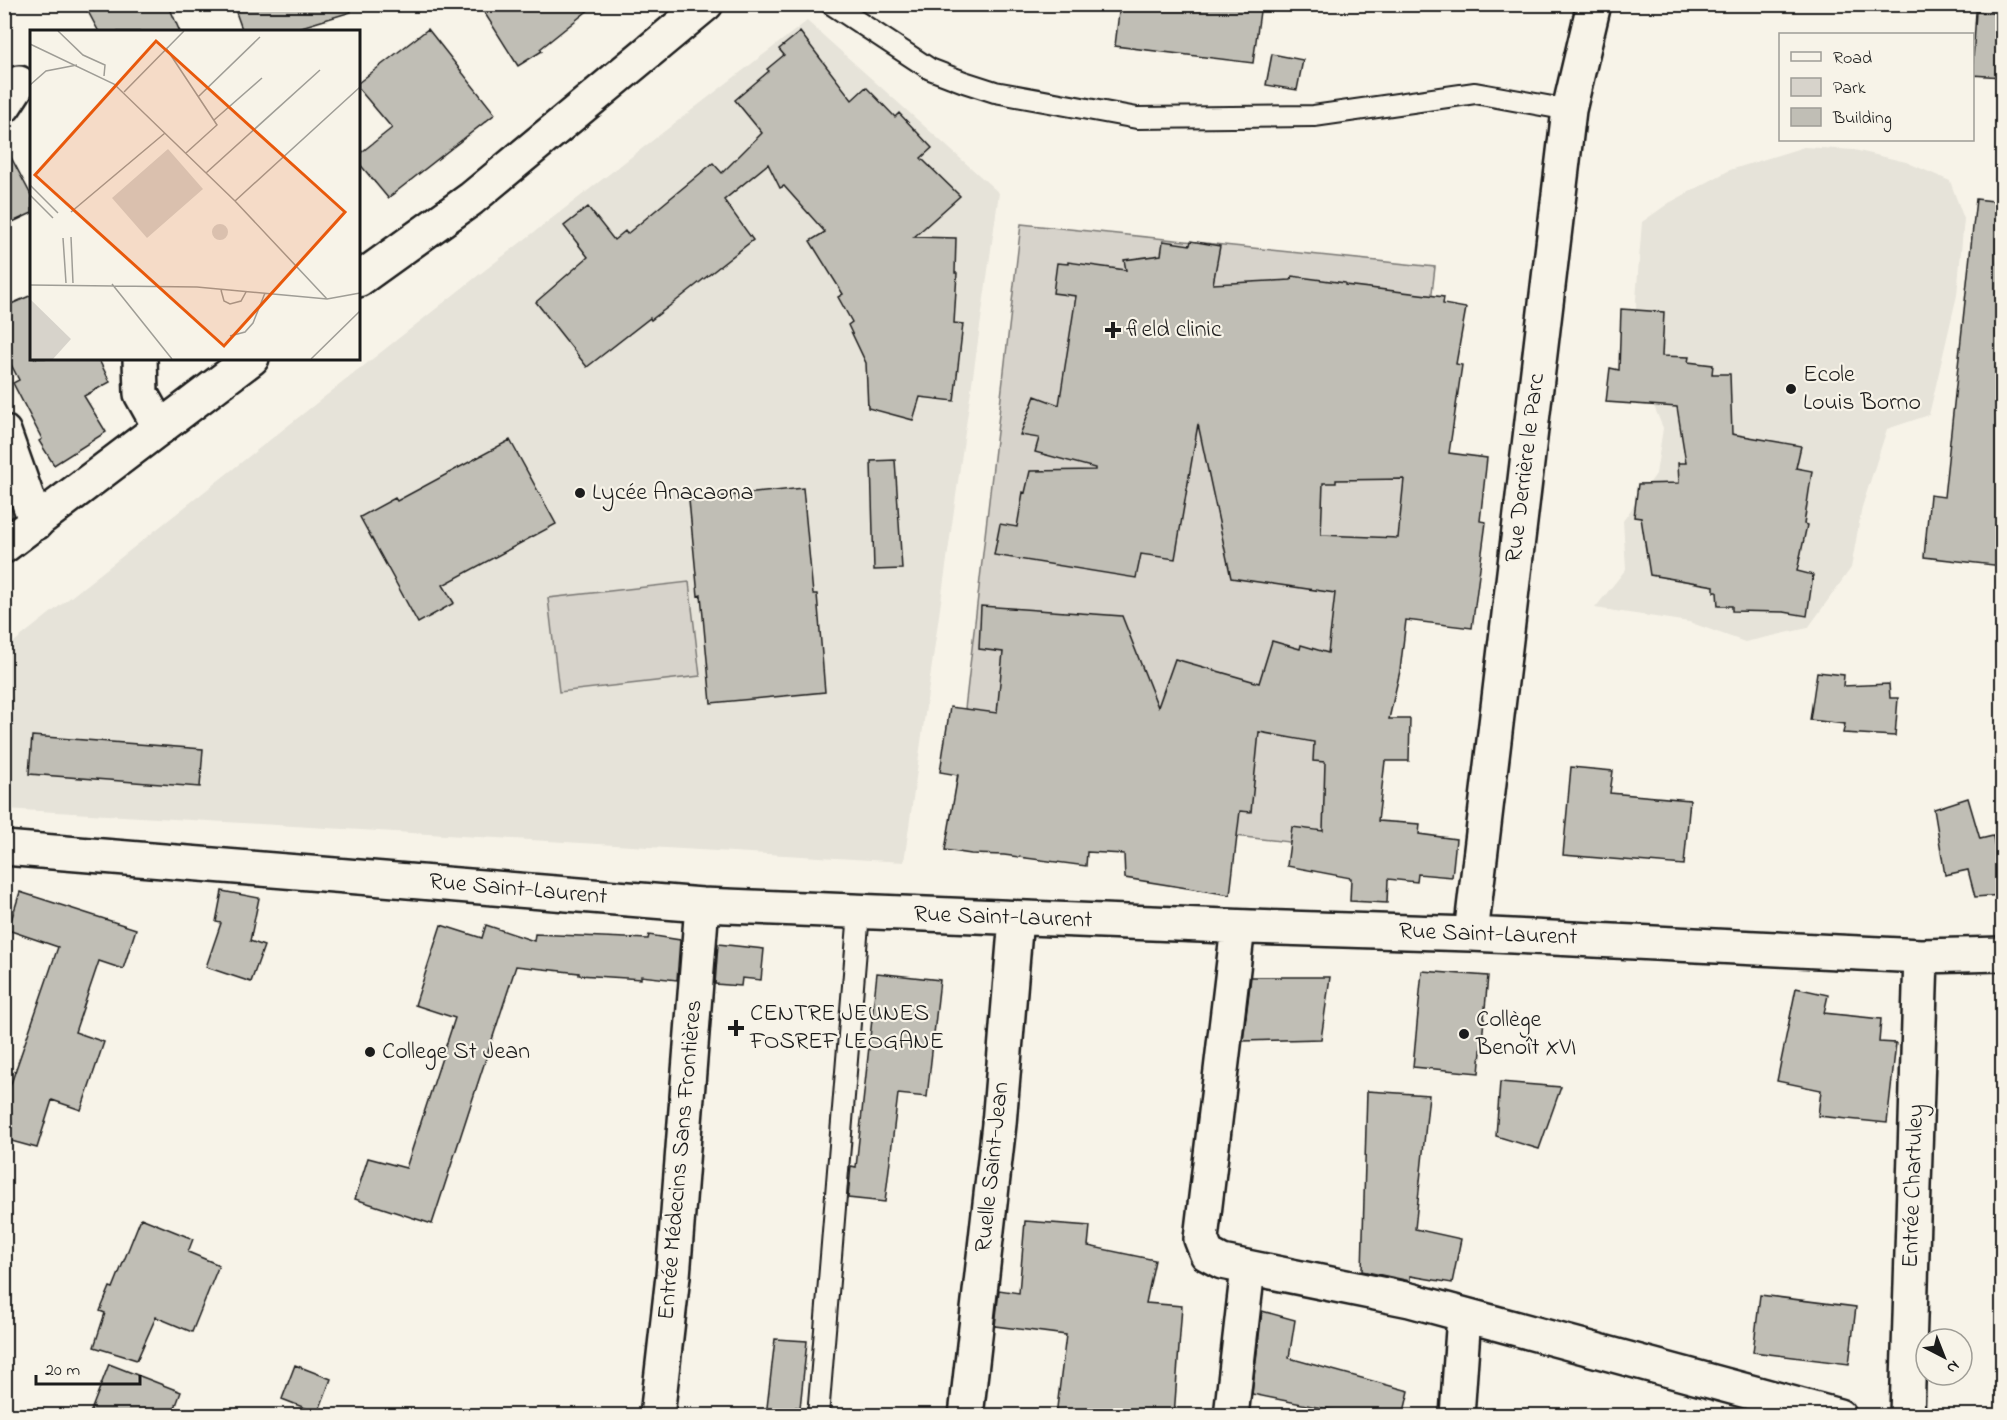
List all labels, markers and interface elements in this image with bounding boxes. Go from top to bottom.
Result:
inset map [30,30,360,360]
legend [1779,33,1974,141]
text: Road [1833,46,1872,72]
text: Park [1833,76,1866,102]
text: Building [1832,106,1892,133]
place label: field clinic [1126,313,1222,348]
marker: field clinic [1104,321,1122,339]
place label: Ecole Louis Borno [1803,358,1921,421]
street label: Rue Derrière le Parc [1497,371,1555,565]
marker: Ecole Louis Borno [1784,382,1798,396]
place label: Lycée Anacaona [592,476,754,512]
marker: Lycée Anacaona [573,486,587,500]
street label: Rue Saint-Laurent [427,865,609,915]
street label: Rue Saint-Laurent [913,897,1093,939]
street label: Rue Saint-Laurent [1398,914,1578,956]
place label: CENTRE JEUNES FOSREF LEOGANE [749,997,944,1060]
street label: Entrée Médecins Sans Frontières [650,998,712,1322]
place label: Collège Benoît XVI [1475,1003,1576,1066]
marker: CENTRE JEUNES FOSREF LEOGANE [727,1019,745,1037]
marker: Collège Benoît XVI [1457,1027,1471,1041]
place label: College St Jean [382,1035,530,1070]
marker: College St Jean [363,1045,377,1059]
street label: Ruelle Saint-Jean [967,1080,1019,1254]
street label: Entrée Chartuley [1894,1103,1935,1269]
north arrow [1914,1327,1974,1387]
scale bar [36,1348,140,1386]
text: N [1941,1354,1965,1379]
text: 20 m [45,1358,80,1384]

